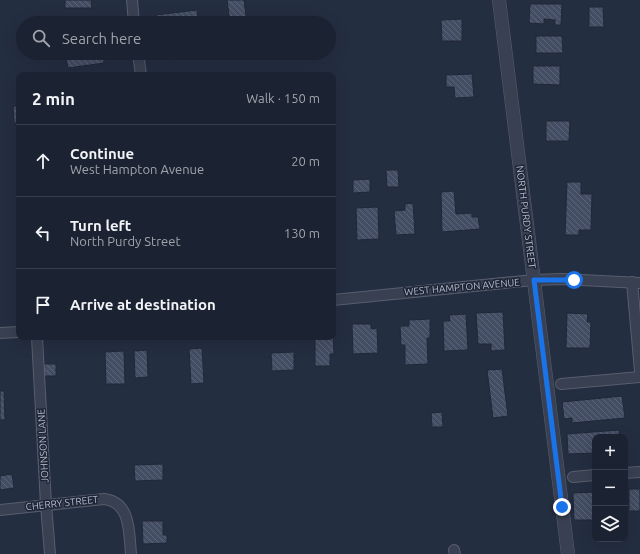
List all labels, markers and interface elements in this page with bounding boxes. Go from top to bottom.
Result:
search box [16,16,336,60]
icon: search [30,27,52,49]
text: Search here [62,30,141,47]
text: 2 min [32,89,75,108]
text: Walk · 150 m [246,91,320,105]
text: Continue [70,145,134,162]
icon: ahead [32,150,54,172]
text: 20 m [291,154,320,168]
text: West Hampton Avenue [70,162,204,176]
street label: NORTH PURDY STREET [514,165,538,270]
text: Turn left [70,217,131,234]
icon: left [32,222,54,244]
text: 130 m [284,226,320,240]
text: North Purdy Street [70,234,181,248]
route start [565,271,583,289]
street label: WEST HAMPTON AVENUE [404,276,521,298]
icon: arrive [32,294,54,316]
text: Arrive at destination [70,296,216,313]
street label: JOHNSON LANE [36,408,50,483]
map controls [592,434,628,542]
button: + [592,434,628,470]
button: − [592,470,628,506]
street label: CHERRY STREET [25,494,99,512]
route end [553,498,571,516]
button: layers [592,506,628,542]

